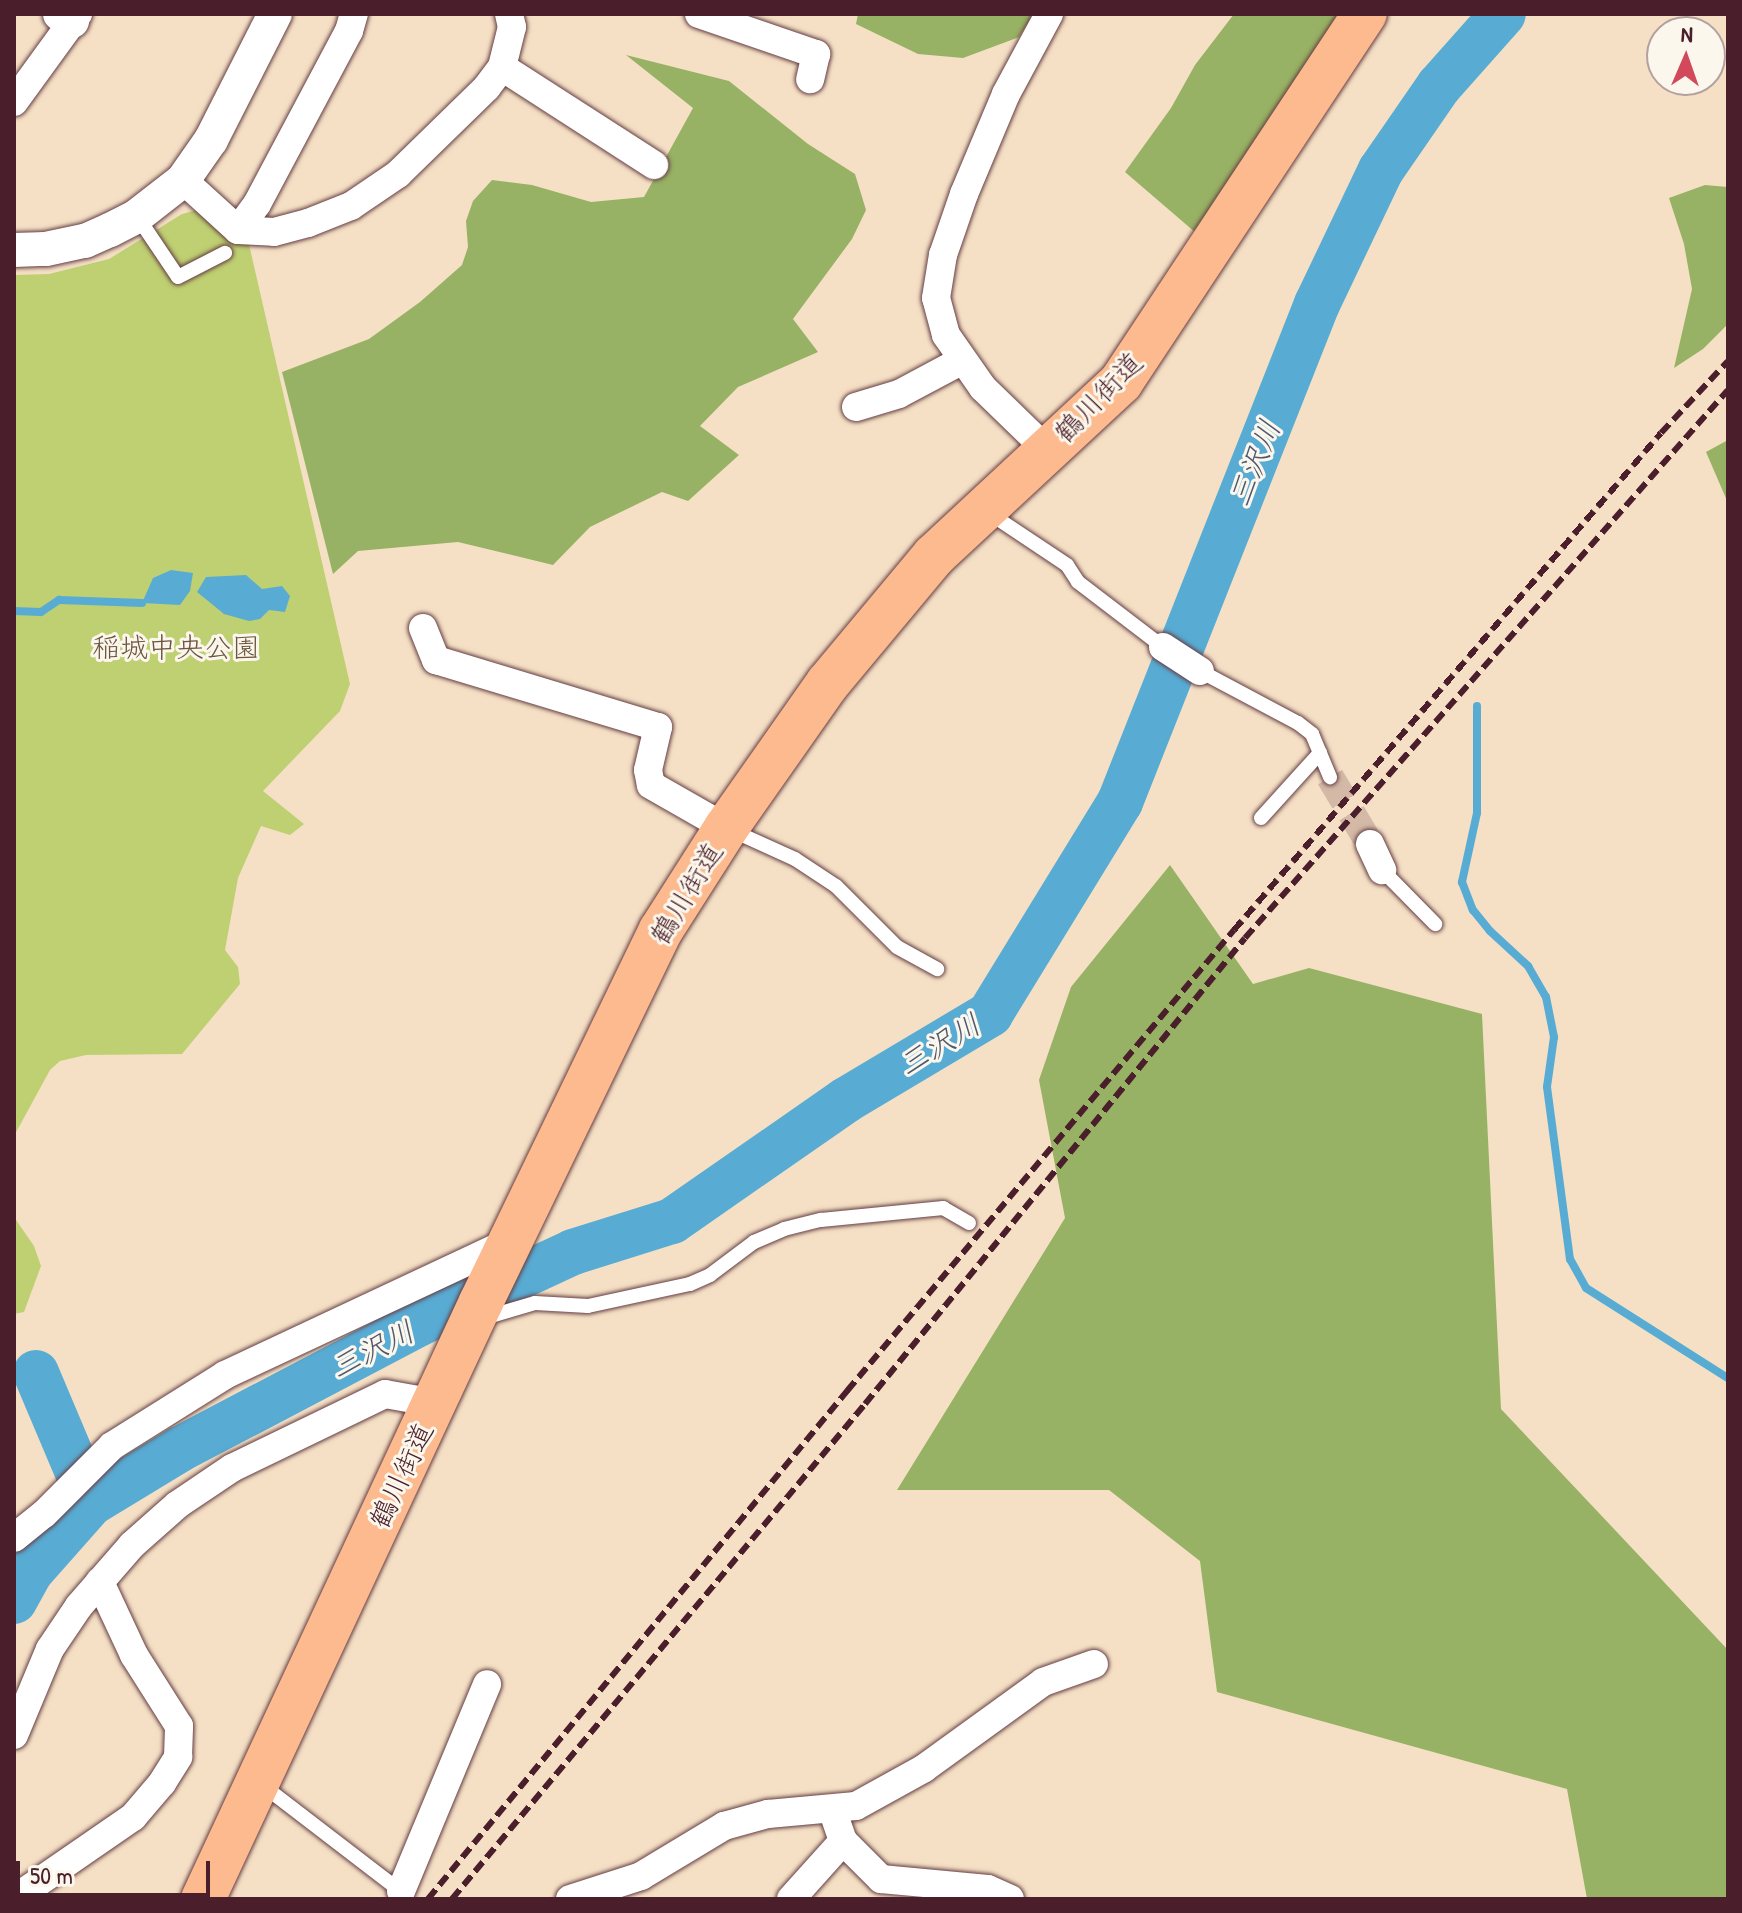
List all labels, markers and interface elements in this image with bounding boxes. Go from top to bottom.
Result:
north arrow [1646,16,1726,96]
text: N [1680,19,1693,49]
street label: 鶴川街道 [1047,345,1149,449]
water label: 三沢川 [1220,415,1288,511]
park label: 稲城中央公園 [92,630,260,664]
street label: 鶴川街道 [643,836,729,950]
water label: 三沢川 [891,1005,987,1083]
water label: 三沢川 [324,1313,420,1385]
street label: 鶴川街道 [362,1417,440,1533]
scale bar [20,1845,214,1895]
text: 50 m [30,1859,73,1891]

